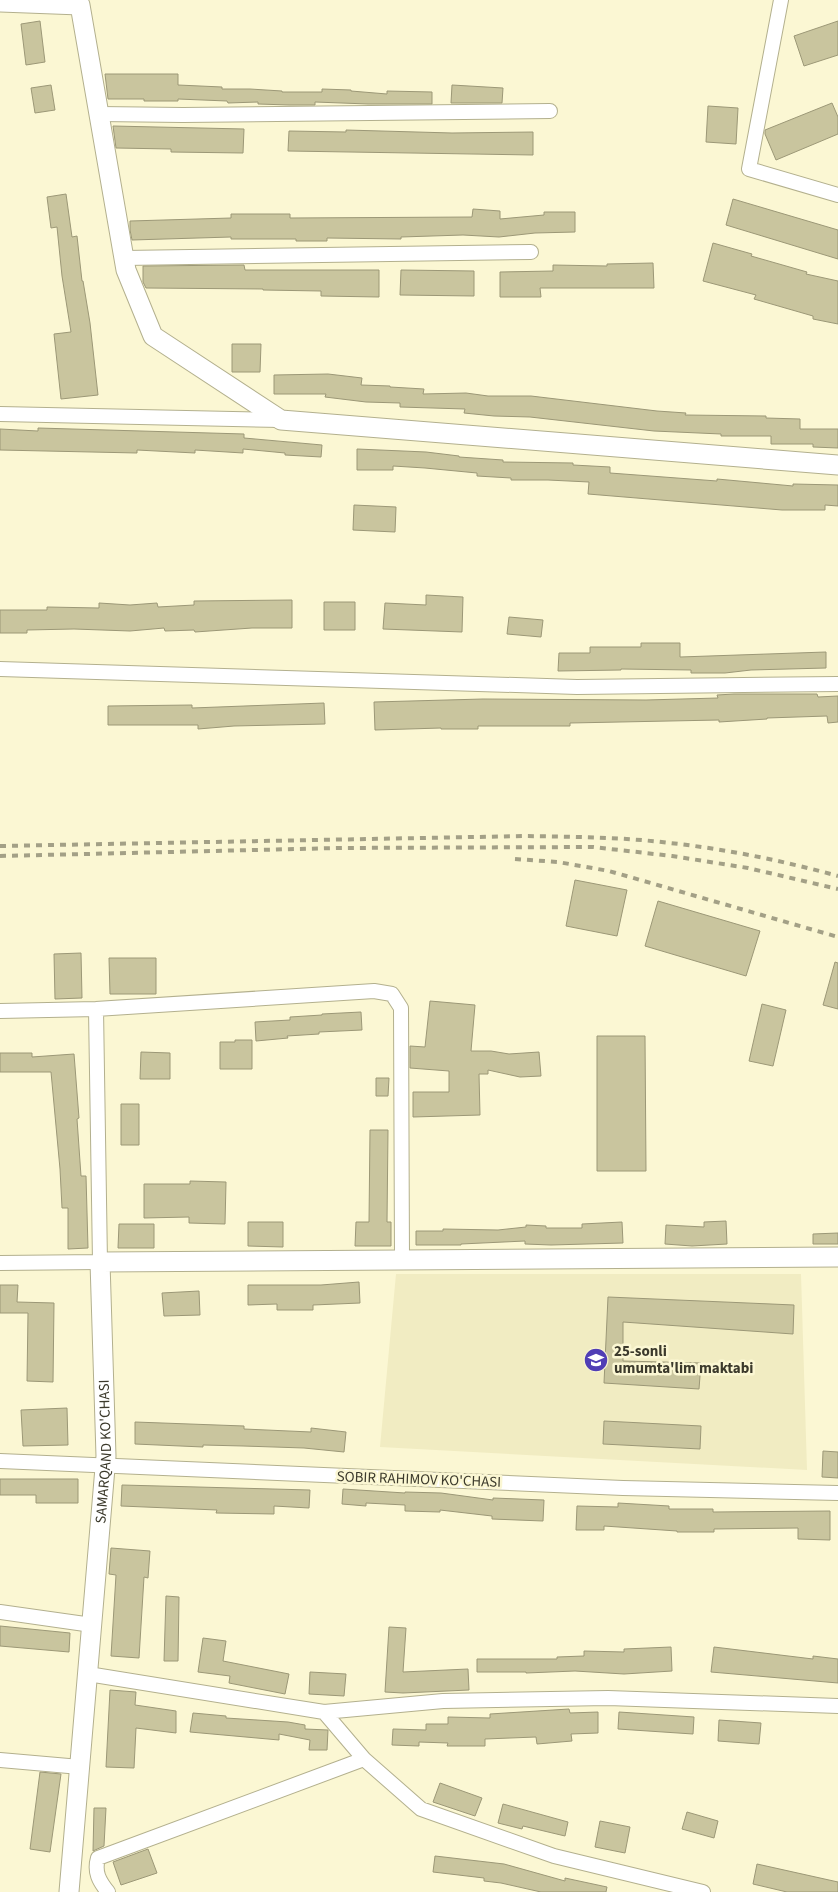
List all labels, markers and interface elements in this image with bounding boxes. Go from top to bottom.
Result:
place label: 25-sonli umumta'lim maktabi [614,1341,753,1379]
school or university icon: 25-sonli umumta'lim maktabi [583,1347,609,1373]
street label: SAMARQAND KO'CHASI [90,1379,117,1524]
street label: SOBIR RAHIMOV KO'CHASI [336,1466,502,1493]

